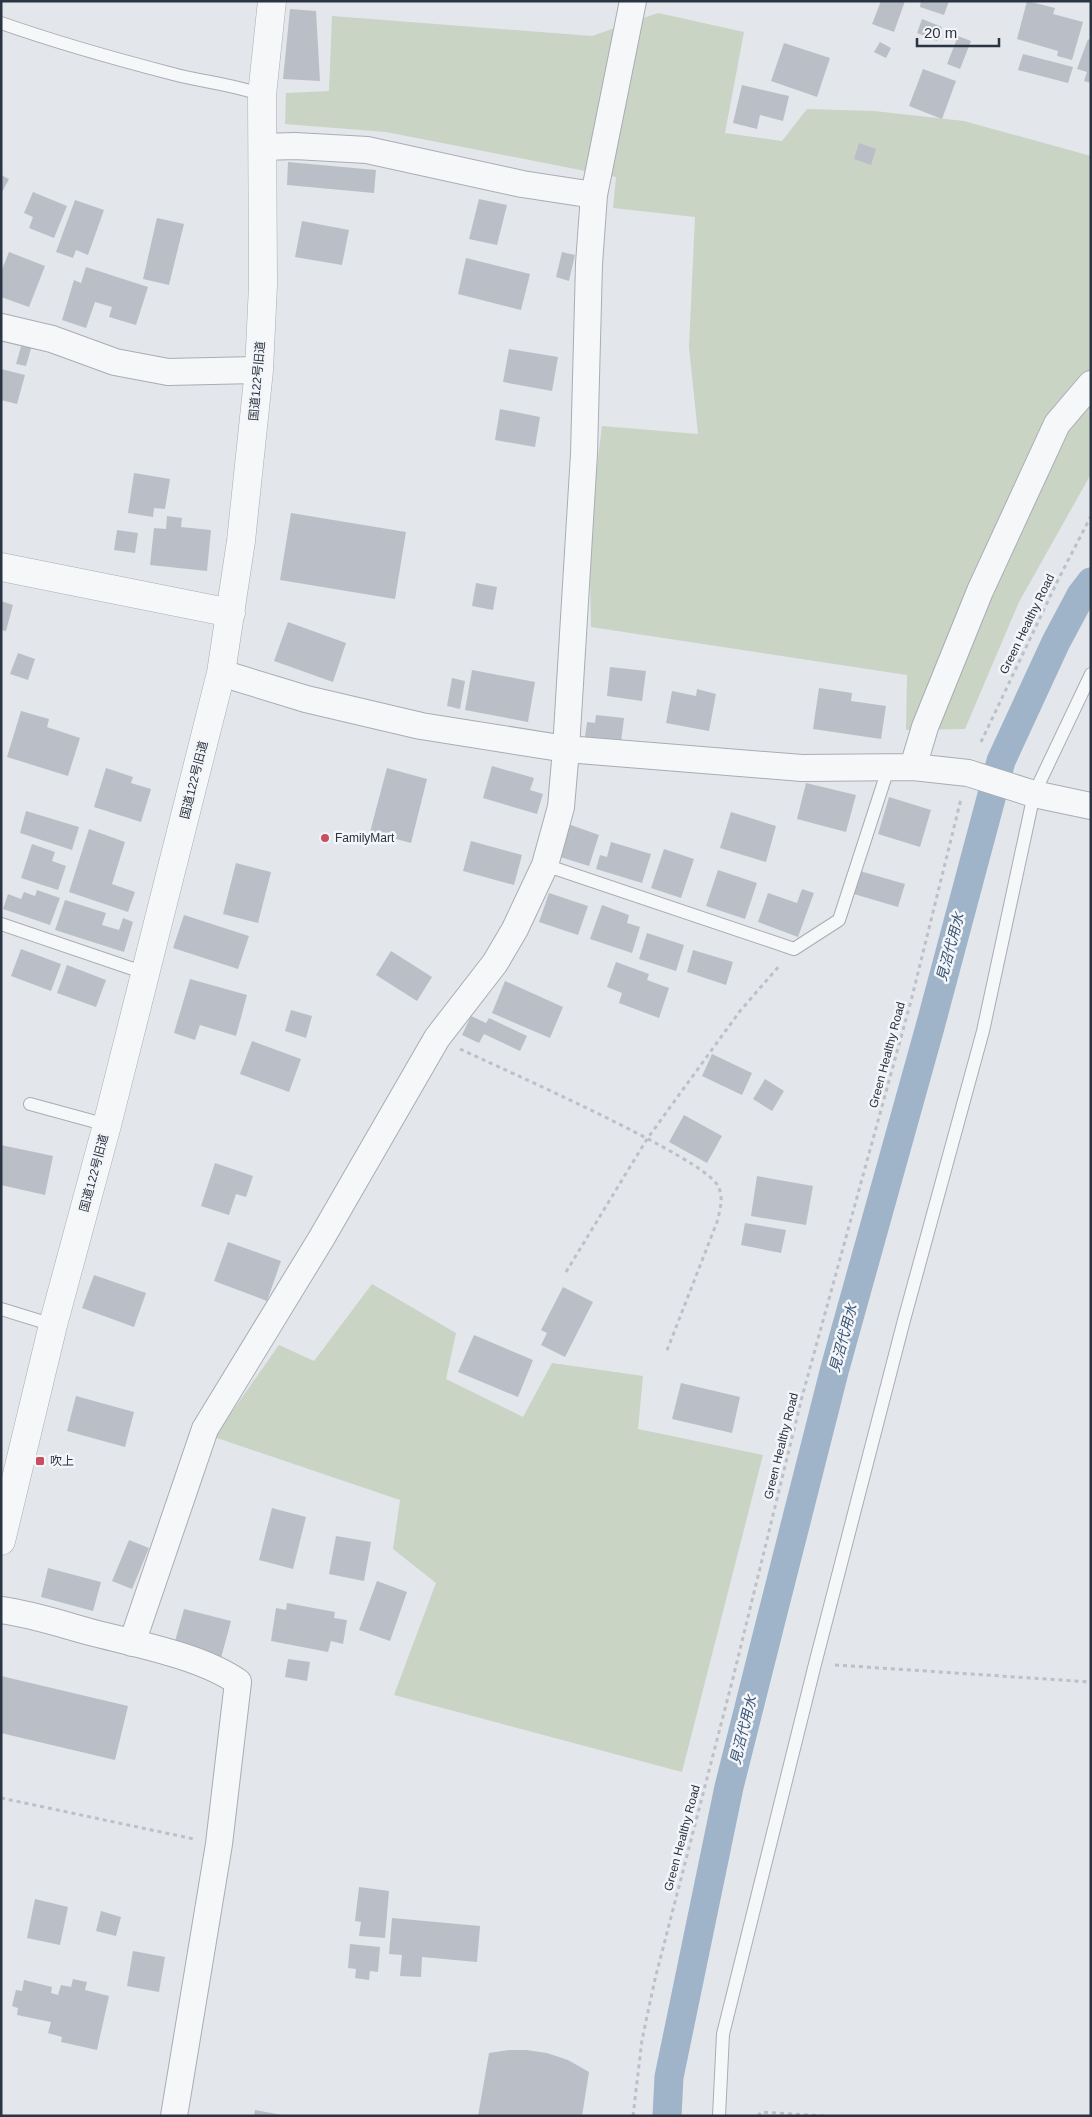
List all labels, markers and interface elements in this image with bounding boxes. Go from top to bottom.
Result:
scale bar [917,15,1000,47]
text: 20 m [924,24,957,41]
street label: 国道122号旧道 [247,341,267,421]
street label: Green Healthy Road [997,572,1057,676]
street label: 国道122号旧道 [178,739,210,821]
place label: FamilyMart [335,831,395,845]
marker: FamilyMart [319,832,331,844]
water label: 見沼代用水 [933,909,967,983]
street label: Green Healthy Road [866,1000,908,1110]
street label: 国道122号旧道 [77,1133,111,1213]
water label: 見沼代用水 [826,1300,860,1374]
street label: Green Healthy Road [761,1391,801,1501]
place label: 吹上 [50,1454,74,1468]
marker: 吹上 [34,1455,46,1467]
water label: 見沼代用水 [727,1692,760,1766]
street label: Green Healthy Road [661,1783,703,1893]

